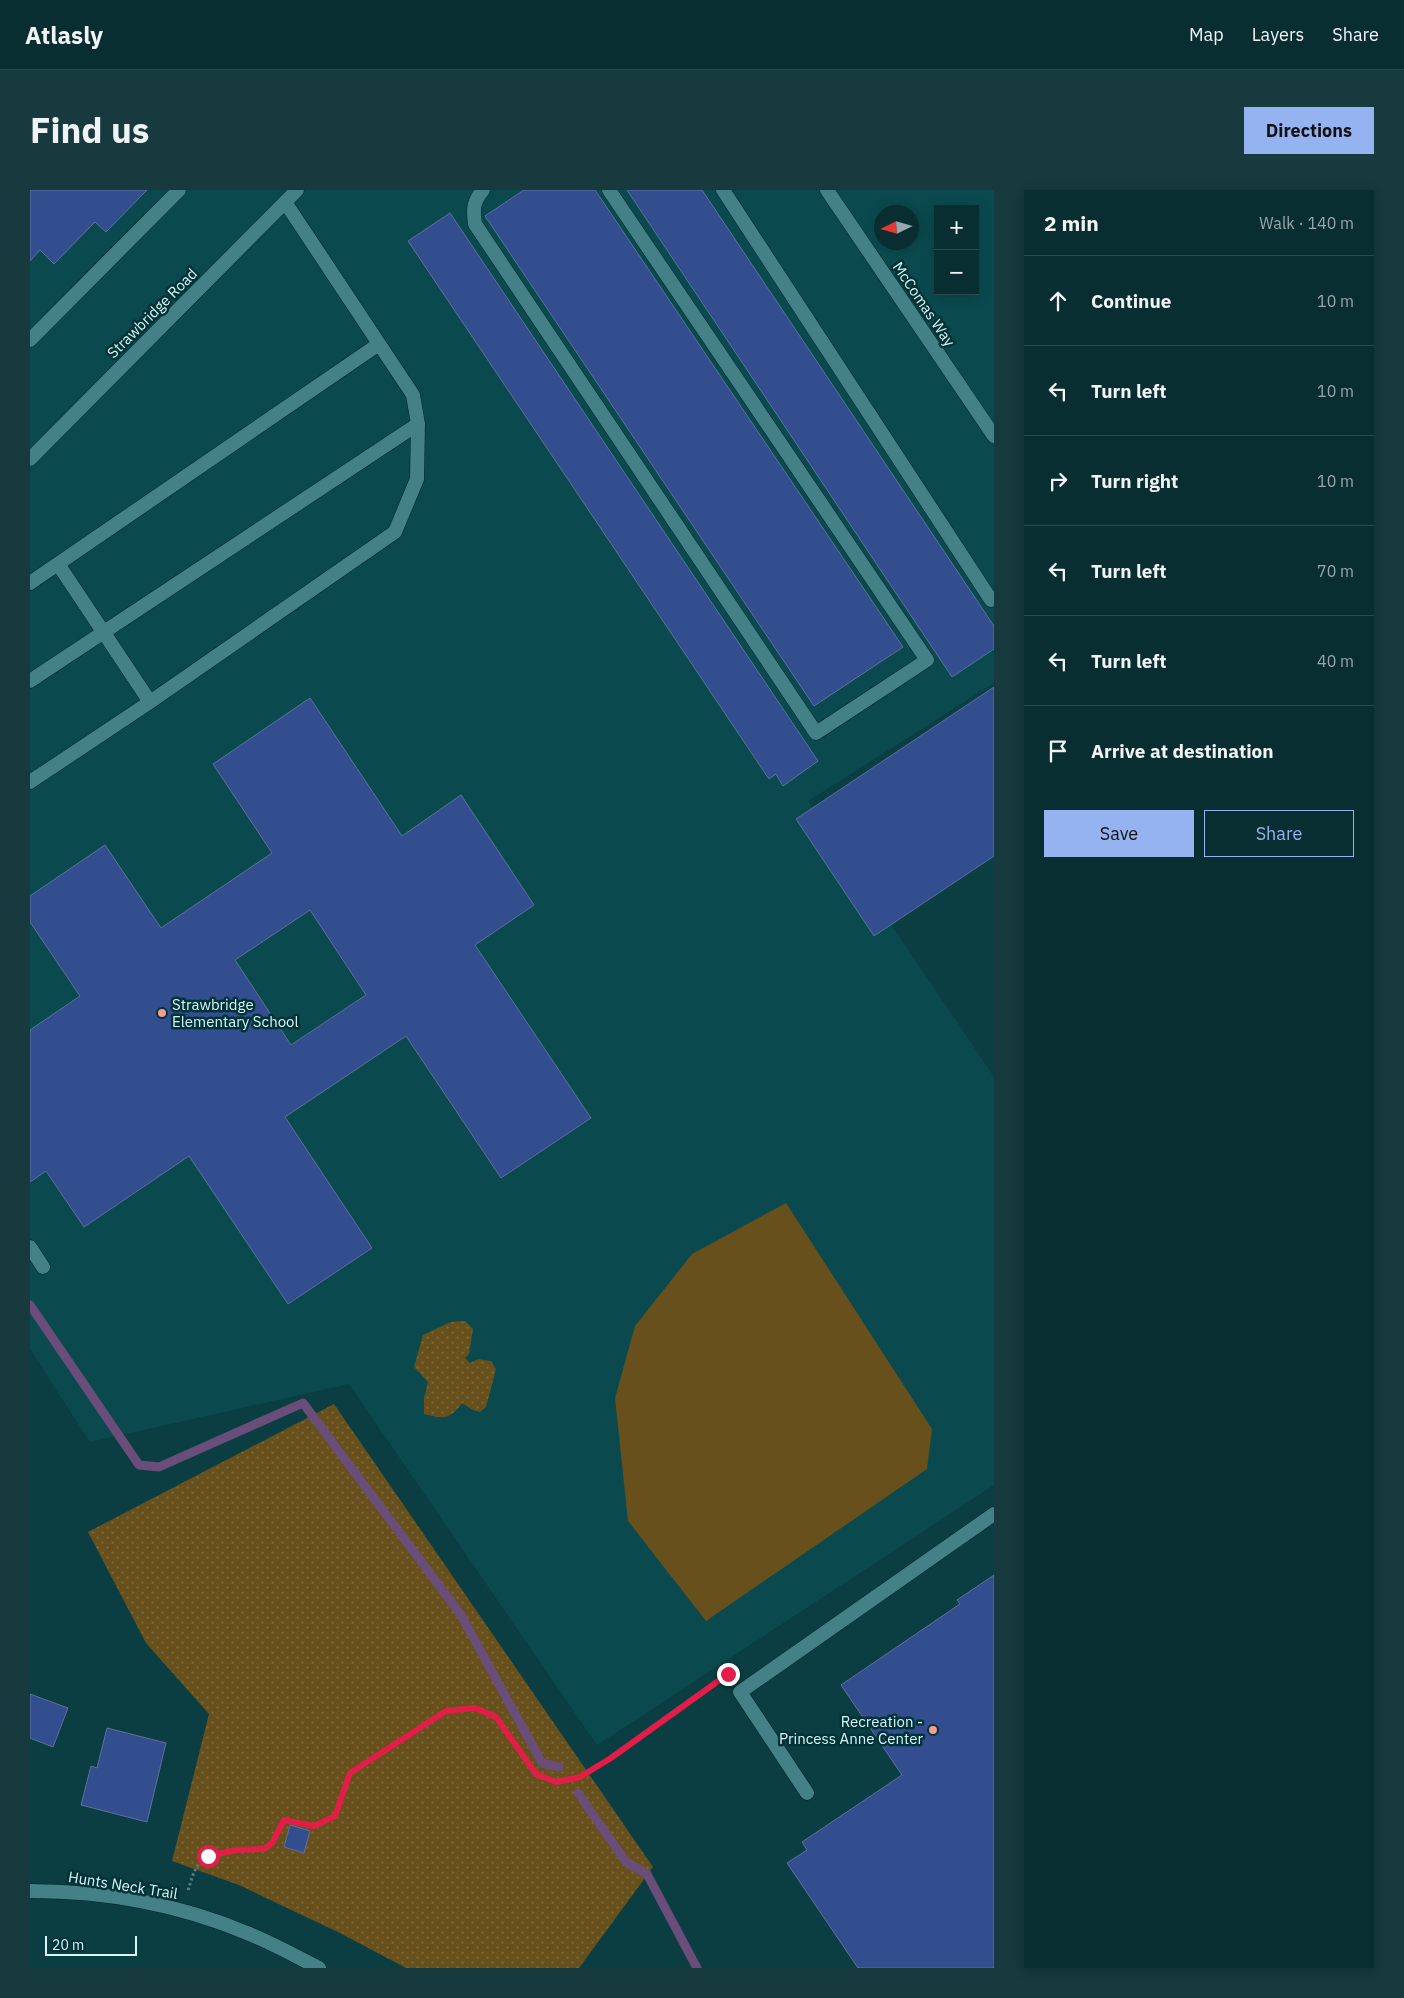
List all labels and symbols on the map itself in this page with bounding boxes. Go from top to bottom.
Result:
north arrow [874,205,919,250]
street label: McComas Way [889,258,960,350]
street label: Strawbridge Road [103,264,201,362]
place label: Strawbridge Elementary School [172,995,299,1031]
marker: Strawbridge Elementary School [156,1007,168,1019]
route end [717,1663,740,1686]
place label: Recreation - Princess Anne Center [779,1712,923,1748]
marker: Recreation - Princess Anne Center [927,1724,939,1736]
route start [197,1845,220,1868]
street label: Hunts Neck Trail [67,1867,179,1903]
scale bar [45,1933,138,1956]

